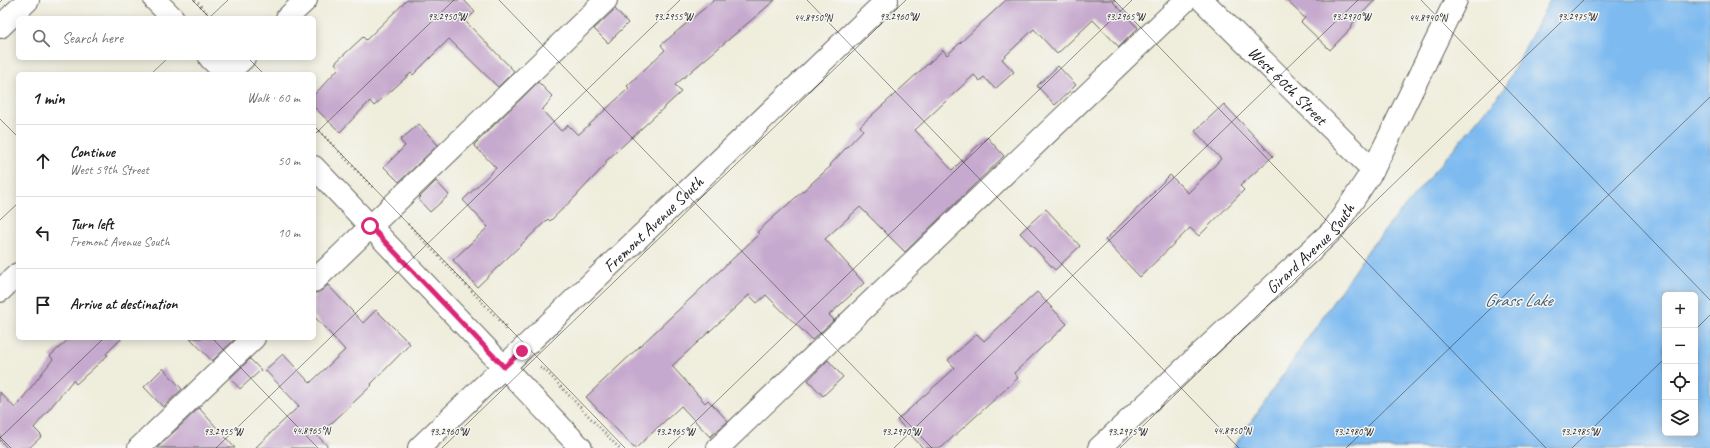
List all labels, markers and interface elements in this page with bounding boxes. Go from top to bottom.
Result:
text: 93.2950°W [427,10,468,23]
text: 93.2955°W [653,10,694,23]
text: 93.2960°W [879,10,920,23]
text: 93.2965°W [1105,10,1146,23]
text: 93.2970°W [1331,10,1372,23]
text: 93.2975°W [1557,10,1598,23]
text: 44.8950°N [794,11,834,24]
text: 44.8940°N [1409,11,1449,24]
search box [16,16,316,60]
icon: search [30,27,52,49]
text: Search here [62,29,123,48]
street label: West 60th Street [1244,42,1333,131]
text: 1 min [32,88,65,109]
text: Walk · 60 m [247,90,300,106]
text: Continue [70,143,115,162]
icon: ahead [32,150,54,172]
text: 50 m [278,153,300,169]
text: West 59th Street [70,162,149,178]
street label: Fremont Avenue South [599,171,709,277]
street label: Girard Avenue South [1262,198,1360,298]
text: Turn left [70,215,113,234]
route start [361,217,379,235]
icon: left [32,222,54,244]
text: 10 m [278,225,300,241]
text: Fremont Avenue South [70,234,170,250]
water label: Grass Lake [1485,289,1555,311]
map controls [1662,292,1698,436]
button: + [1662,292,1698,328]
icon: arrive [32,294,54,316]
text: Arrive at destination [70,295,177,314]
button: − [1662,328,1698,364]
route end [513,342,531,360]
button: locate [1662,364,1698,400]
button: layers [1662,400,1698,436]
text: 44.8965°N [292,424,332,437]
text: 44.8950°N [1213,424,1253,437]
text: 93.2955°W [203,425,244,438]
text: 93.2960°W [429,425,470,438]
text: 93.2965°W [655,425,696,438]
text: 93.2970°W [881,425,922,438]
text: 93.2975°W [1107,425,1148,438]
text: 93.2980°W [1333,425,1374,438]
text: 93.2985°W [1560,425,1601,438]

